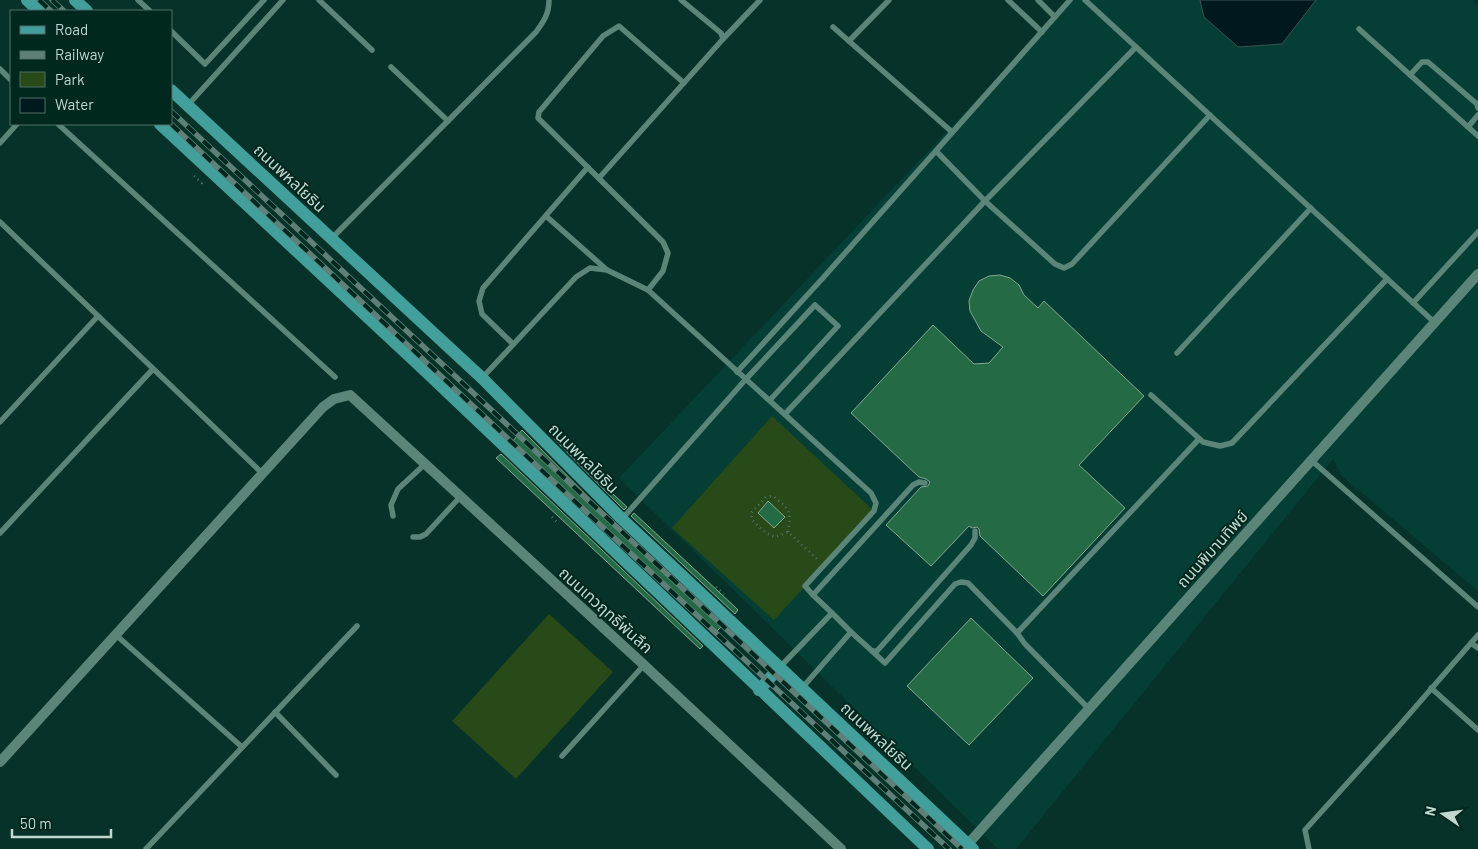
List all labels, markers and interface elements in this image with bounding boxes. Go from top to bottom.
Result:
legend [10,10,172,125]
text: Road [55,20,88,38]
text: Railway [55,45,104,63]
text: Park [55,70,85,88]
text: Water [55,95,94,113]
street label: ถนนพหลโยธิน [250,140,330,216]
street label: ถนนพหลโยธิน [545,419,623,497]
street label: ถนนพิมานทิพย์ [1172,506,1251,591]
street label: ถนนเทวฤทธิ์พันลึก [556,563,657,657]
street label: ถนนพหลโยธิน [837,698,917,774]
north arrow [1418,789,1468,839]
text: N [1421,805,1439,817]
scale bar [12,806,111,838]
text: 50 m [20,814,52,832]

